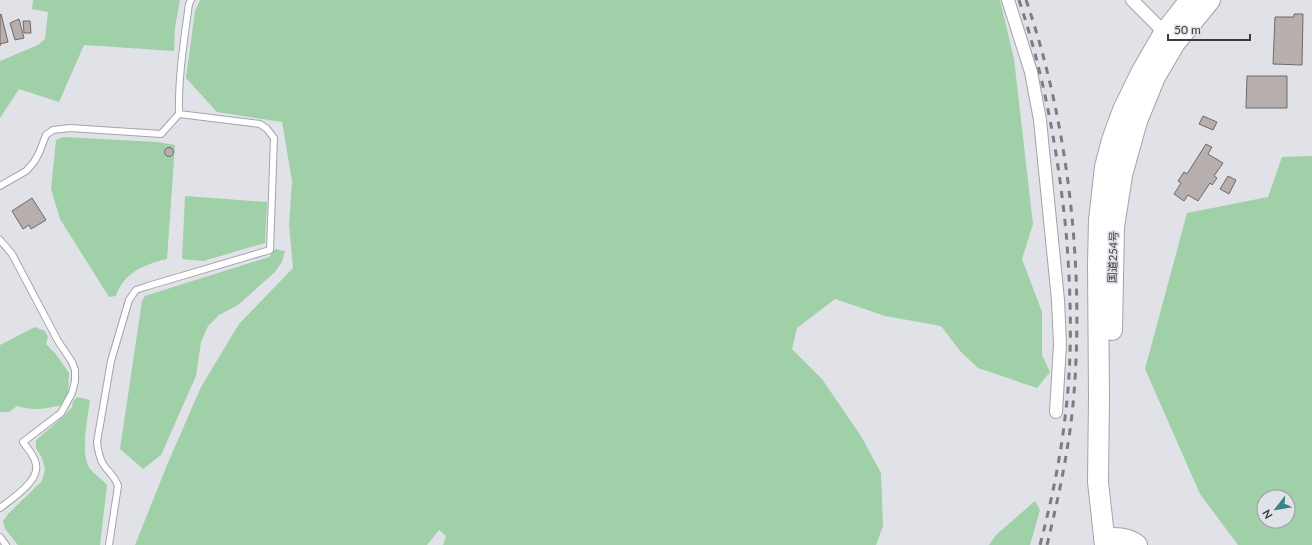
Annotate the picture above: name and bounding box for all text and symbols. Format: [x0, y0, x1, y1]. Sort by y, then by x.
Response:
scale bar [1168, 16, 1250, 42]
text: 50 m [1174, 22, 1201, 37]
street label: 国道254号 [1105, 231, 1120, 283]
north arrow [1256, 489, 1296, 529]
text: N [1259, 507, 1275, 521]

